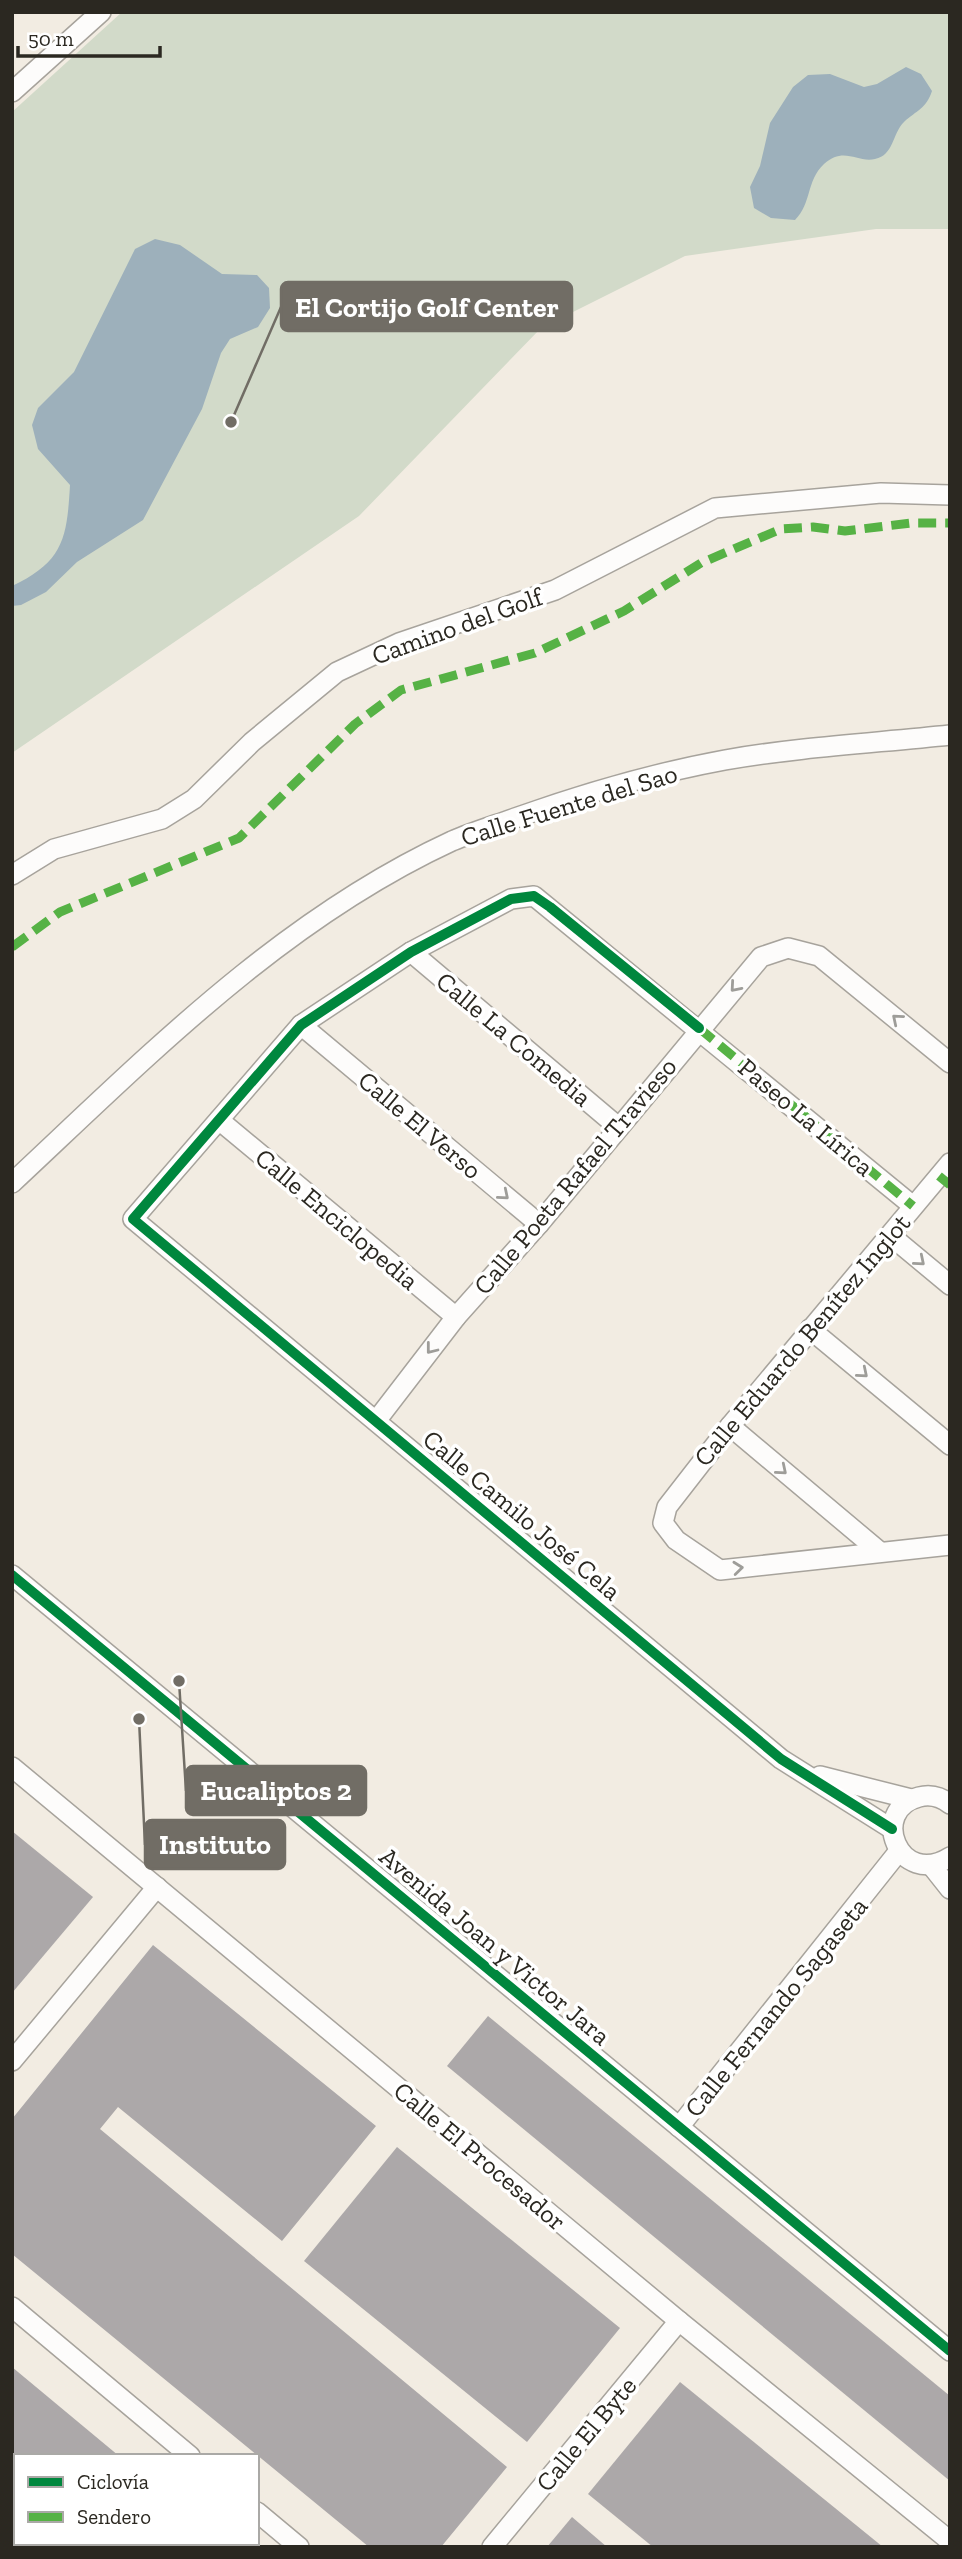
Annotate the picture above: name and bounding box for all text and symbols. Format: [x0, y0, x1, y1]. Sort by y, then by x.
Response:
scale bar [18, 14, 159, 58]
text: 50 m [28, 26, 74, 51]
callout: El Cortijo Golf Center [281, 282, 572, 331]
text: El Cortijo Golf Center [295, 291, 559, 324]
street label: Camino del Golf [367, 580, 548, 672]
street label: Calle Fuente del Sao [457, 757, 681, 853]
street label: Calle La Comedia [430, 965, 598, 1114]
one-way arrow [731, 978, 743, 991]
one-way arrow [893, 1015, 906, 1027]
street label: Calle Poeta Rafael Travieso [466, 1051, 684, 1301]
street label: Paseo La Lírica [732, 1051, 881, 1183]
street label: Calle El Verso [352, 1064, 488, 1186]
street label: Calle Enciclopedia [249, 1141, 426, 1297]
one-way arrow [496, 1187, 509, 1199]
street label: Calle Eduardo Benítez Inglot [687, 1207, 917, 1473]
one-way arrow [913, 1252, 925, 1265]
one-way arrow [427, 1341, 440, 1353]
one-way arrow [854, 1365, 867, 1377]
street label: Calle Camilo José Cela [416, 1423, 628, 1607]
one-way arrow [774, 1462, 787, 1474]
one-way arrow [732, 1561, 744, 1576]
callout: Eucaliptos 2 [186, 1766, 366, 1815]
text: Eucaliptos 2 [200, 1774, 352, 1807]
callout: Instituto [145, 1820, 285, 1869]
text: Instituto [159, 1828, 271, 1861]
street label: Avenida Joan y Victor Jara [373, 1840, 617, 2052]
street label: Calle Fernando Sagaseta [678, 1890, 875, 2123]
street label: Calle El Procesador [387, 2075, 573, 2237]
street label: Calle El Byte [529, 2370, 643, 2498]
legend [14, 2454, 259, 2545]
text: Ciclovía [77, 2469, 149, 2494]
text: Sendero [77, 2504, 151, 2529]

